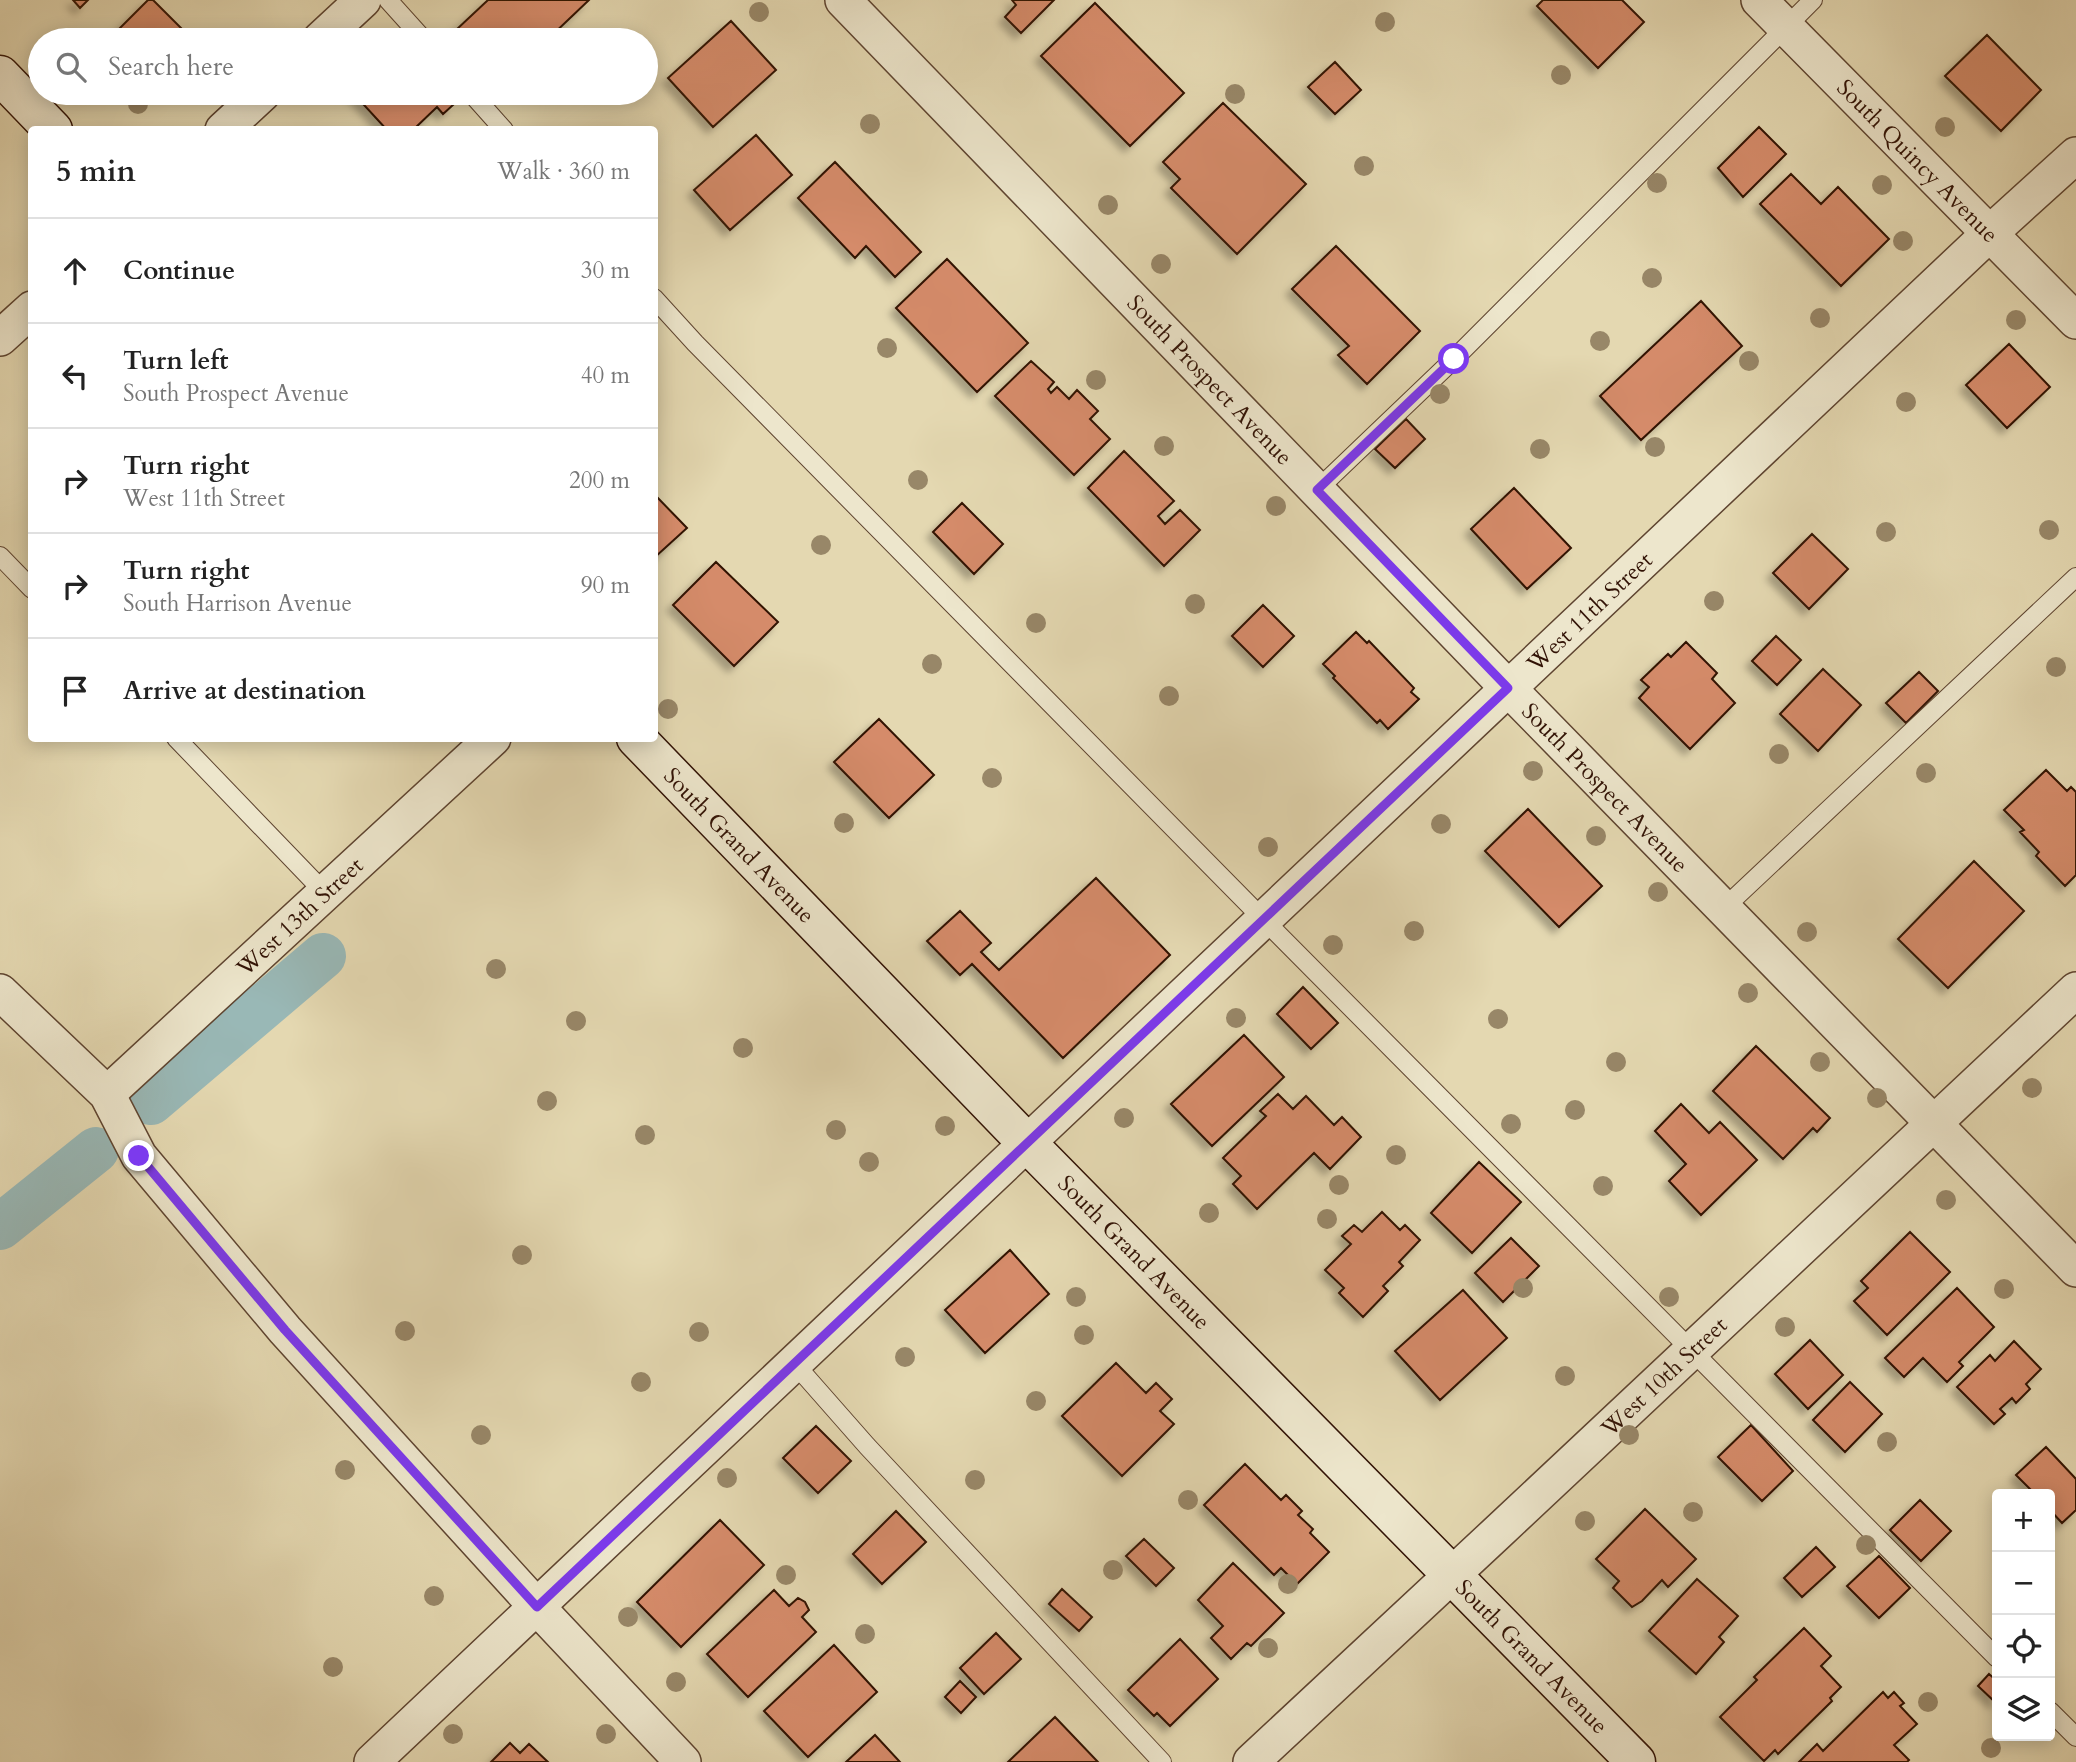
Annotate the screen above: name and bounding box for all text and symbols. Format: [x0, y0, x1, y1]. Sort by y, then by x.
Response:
search box [28, 28, 658, 105]
icon: search [52, 48, 90, 86]
text: Search here [108, 49, 234, 84]
street label: South Quincy Avenue [1830, 72, 2005, 249]
text: 5 min [56, 151, 136, 192]
text: Walk · 360 m [497, 156, 630, 187]
icon: ahead [56, 252, 94, 290]
text: Continue [123, 253, 235, 288]
text: 30 m [581, 255, 630, 286]
street label: South Prospect Avenue [1120, 288, 1300, 472]
text: Turn left [123, 343, 228, 378]
route start [1438, 343, 1469, 374]
icon: left [56, 357, 94, 395]
text: 40 m [581, 360, 630, 391]
text: South Prospect Avenue [123, 378, 349, 409]
text: Turn right [123, 448, 250, 483]
icon: right [56, 462, 94, 500]
text: 200 m [569, 465, 630, 496]
text: West 11th Street [123, 483, 285, 514]
street label: West 11th Street [1519, 545, 1659, 679]
text: Turn right [123, 553, 250, 588]
icon: right [56, 567, 94, 605]
text: 90 m [581, 570, 630, 601]
text: South Harrison Avenue [123, 588, 352, 619]
icon: arrive [56, 672, 94, 710]
text: Arrive at destination [123, 673, 366, 708]
street label: South Prospect Avenue [1515, 696, 1695, 879]
street label: South Grand Avenue [657, 761, 822, 930]
street label: West 13th Street [229, 850, 370, 983]
route end [123, 1140, 154, 1171]
street label: South Grand Avenue [1051, 1168, 1217, 1336]
street label: West 10th Street [1594, 1310, 1734, 1444]
map controls [1992, 1489, 2055, 1741]
button: + [1992, 1489, 2055, 1552]
button: − [1992, 1552, 2055, 1615]
street label: South Grand Avenue [1449, 1572, 1615, 1740]
button: locate [1992, 1615, 2055, 1678]
button: layers [1992, 1678, 2055, 1741]

